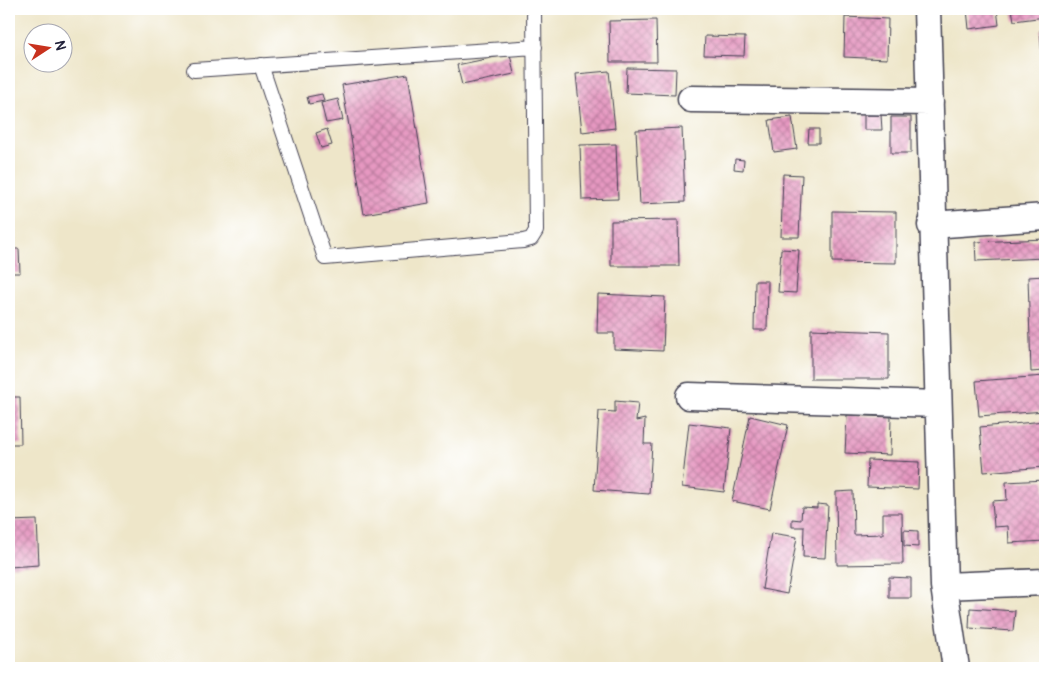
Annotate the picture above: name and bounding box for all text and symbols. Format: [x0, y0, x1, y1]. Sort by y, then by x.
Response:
north arrow [22, 22, 72, 72]
text: N [51, 39, 70, 52]

